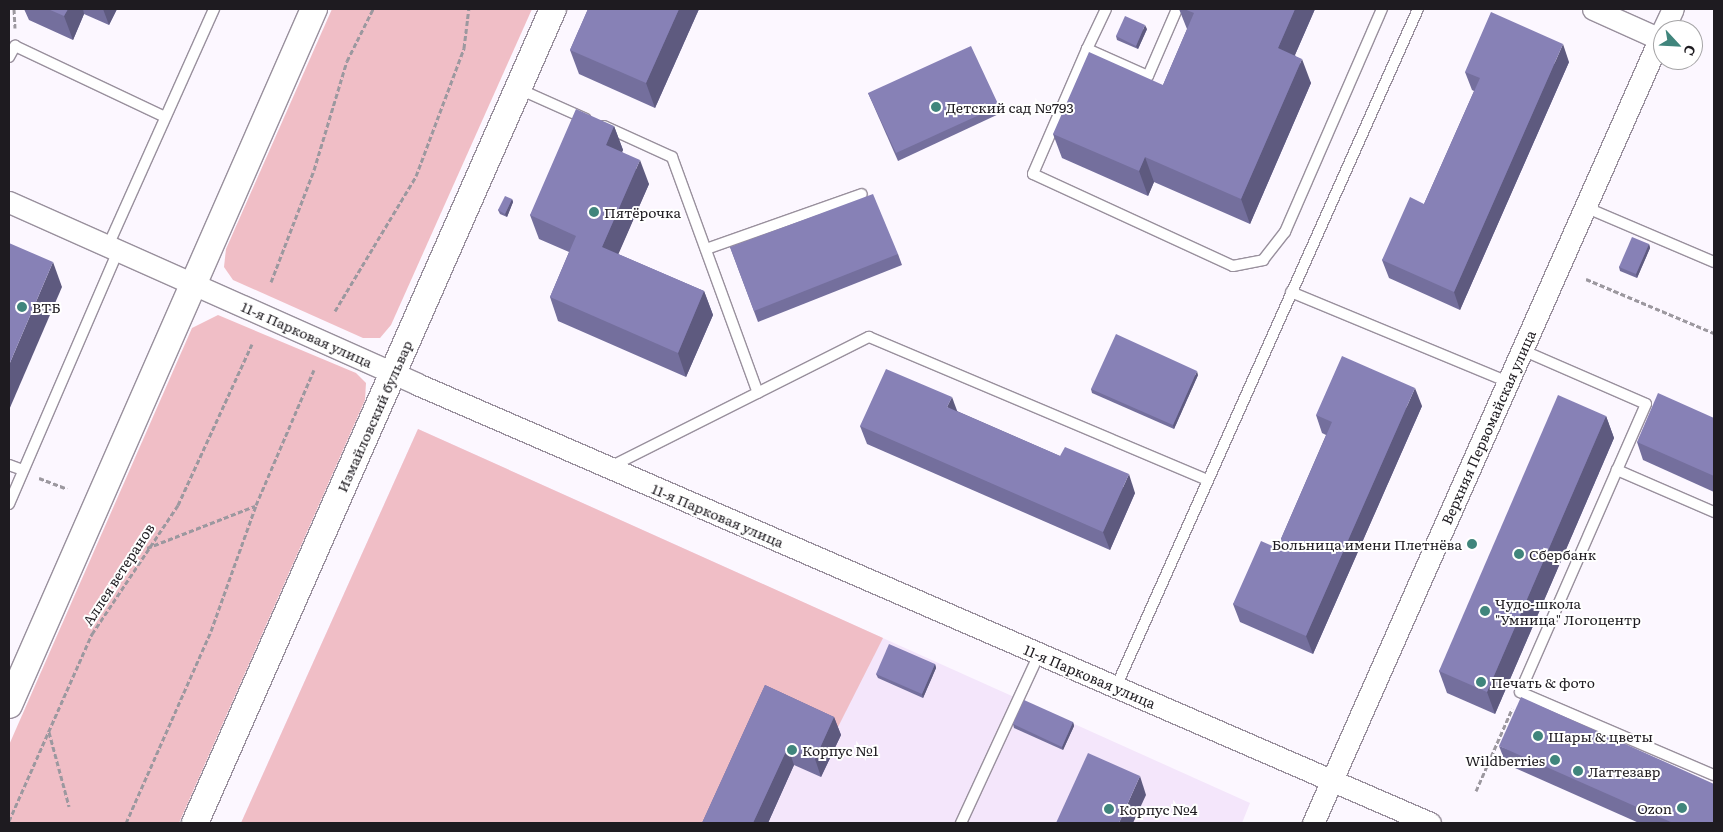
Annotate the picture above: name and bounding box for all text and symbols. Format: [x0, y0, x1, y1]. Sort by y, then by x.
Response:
north arrow [1653, 20, 1703, 70]
text: С [1680, 42, 1702, 60]
place label: Детский сад №793 [946, 99, 1074, 115]
marker: Детский сад №793 [930, 101, 942, 113]
place label: Пятёрочка [604, 204, 681, 220]
marker: Пятёрочка [588, 206, 600, 218]
street label: 11-я Парковая улица [239, 298, 375, 370]
place label: ВТБ [32, 299, 61, 315]
marker: ВТБ [16, 301, 28, 313]
street label: Верхняя Первомайская улица [1437, 327, 1539, 527]
street label: Измайловский бульвар [333, 337, 415, 495]
street label: 11-я Парковая улица [650, 480, 786, 550]
street label: Аллея ветеранов [79, 520, 157, 628]
place label: Больница имени Плетнёва [1272, 536, 1462, 552]
marker: Больница имени Плетнёва [1466, 538, 1478, 550]
place label: Сбербанк [1529, 546, 1596, 562]
marker: Сбербанк [1513, 548, 1525, 560]
place label: Чудо-школа "Умница" Логоцентр [1495, 595, 1641, 628]
marker: Чудо-школа "Умница" Логоцентр [1479, 605, 1491, 617]
street label: 11-я Парковая улица [1022, 641, 1158, 711]
place label: Печать & фото [1491, 674, 1595, 690]
marker: Печать & фото [1475, 676, 1487, 688]
place label: Шары & цветы [1548, 728, 1653, 744]
marker: Шары & цветы [1532, 730, 1544, 742]
place label: Корпус №1 [802, 742, 879, 758]
marker: Корпус №1 [786, 744, 798, 756]
place label: Wildberries [1465, 752, 1545, 768]
marker: Wildberries [1549, 754, 1561, 766]
place label: Латтезавр [1588, 763, 1660, 779]
marker: Латтезавр [1572, 765, 1584, 777]
place label: Ozon [1637, 800, 1672, 816]
place label: Корпус №4 [1119, 801, 1198, 817]
marker: Ozon [1676, 802, 1688, 814]
marker: Корпус №4 [1103, 803, 1115, 815]

